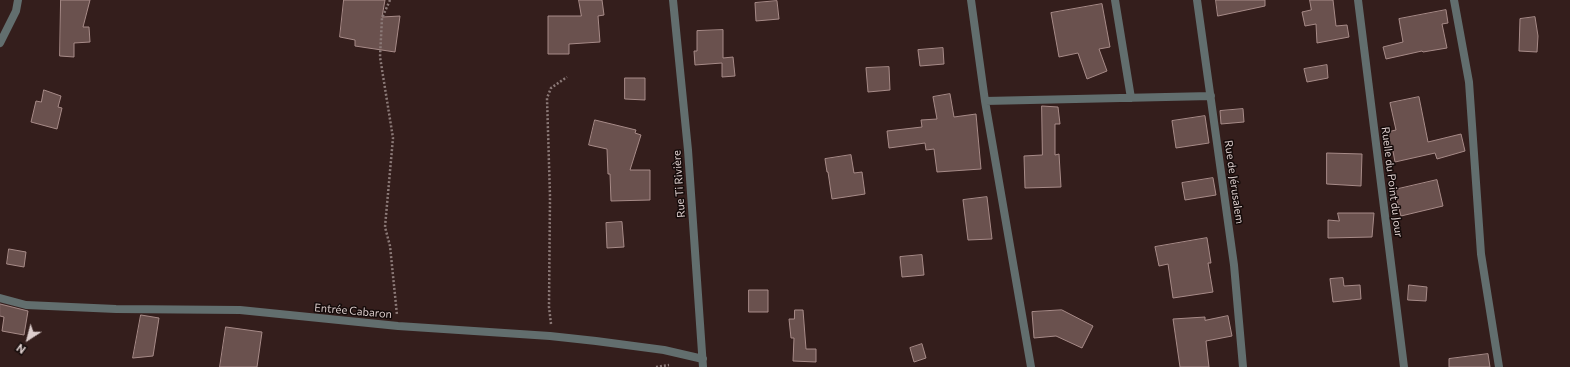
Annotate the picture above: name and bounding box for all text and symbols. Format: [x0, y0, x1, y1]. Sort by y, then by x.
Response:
street label: Ruelle du Point du Jour [1379, 126, 1405, 238]
street label: Rue de Jérusalem [1222, 139, 1246, 225]
street label: Rue Ti Rivière [670, 150, 688, 218]
street label: Entrée Cabaron [314, 301, 392, 321]
north arrow [8, 319, 48, 359]
text: N [13, 341, 28, 357]

